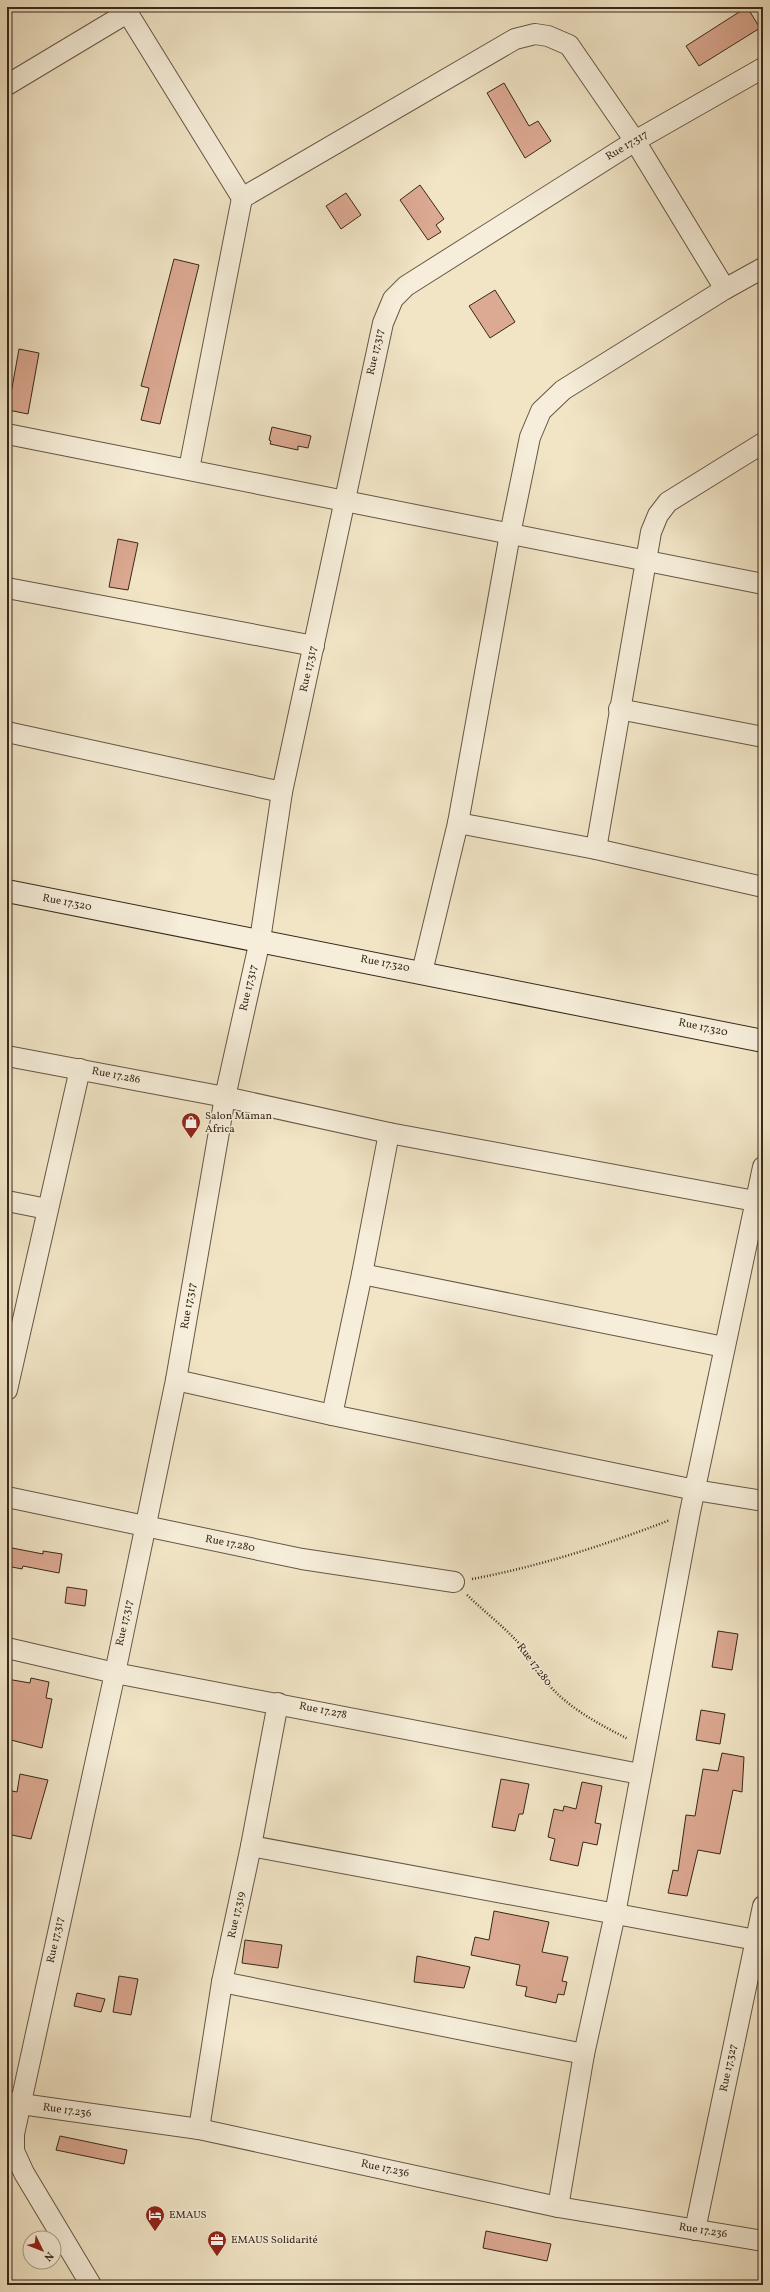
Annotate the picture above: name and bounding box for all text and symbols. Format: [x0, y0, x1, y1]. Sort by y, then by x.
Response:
street label: Rue 17.317 [603, 127, 651, 165]
street label: Rue 17.317 [364, 327, 388, 377]
street label: Rue 17.317 [297, 644, 321, 694]
street label: Rue 17.320 [41, 891, 93, 915]
street label: Rue 17.320 [359, 952, 411, 976]
street label: Rue 17.317 [236, 963, 262, 1013]
street label: Rue 17.320 [677, 1015, 729, 1041]
street label: Rue 17.286 [90, 1064, 142, 1088]
place label: Salon Maman Africa [205, 1109, 272, 1137]
shop icon: Salon Maman Africa [180, 1111, 202, 1139]
street label: Rue 17.317 [178, 1282, 200, 1330]
street label: Rue 17.280 [204, 1532, 257, 1556]
street label: Rue 17.317 [113, 1598, 137, 1648]
street label: Rue 17.280 [513, 1640, 555, 1690]
street label: Rue 17.278 [298, 1699, 349, 1723]
street label: Rue 17.319 [225, 1890, 249, 1940]
street label: Rue 17.317 [44, 1915, 68, 1965]
street label: Rue 17.327 [717, 2043, 741, 2093]
street label: Rue 17.236 [42, 2100, 93, 2122]
street label: Rue 17.236 [359, 2157, 411, 2182]
hotel icon: EMAUS [144, 2204, 166, 2232]
place label: EMAUS [169, 2208, 207, 2223]
street label: Rue 17.236 [678, 2220, 729, 2242]
office icon: EMAUS Solidarité [206, 2229, 228, 2257]
north arrow [22, 2230, 62, 2270]
place label: EMAUS Solidarité [231, 2233, 318, 2248]
text: N [40, 2248, 56, 2264]

